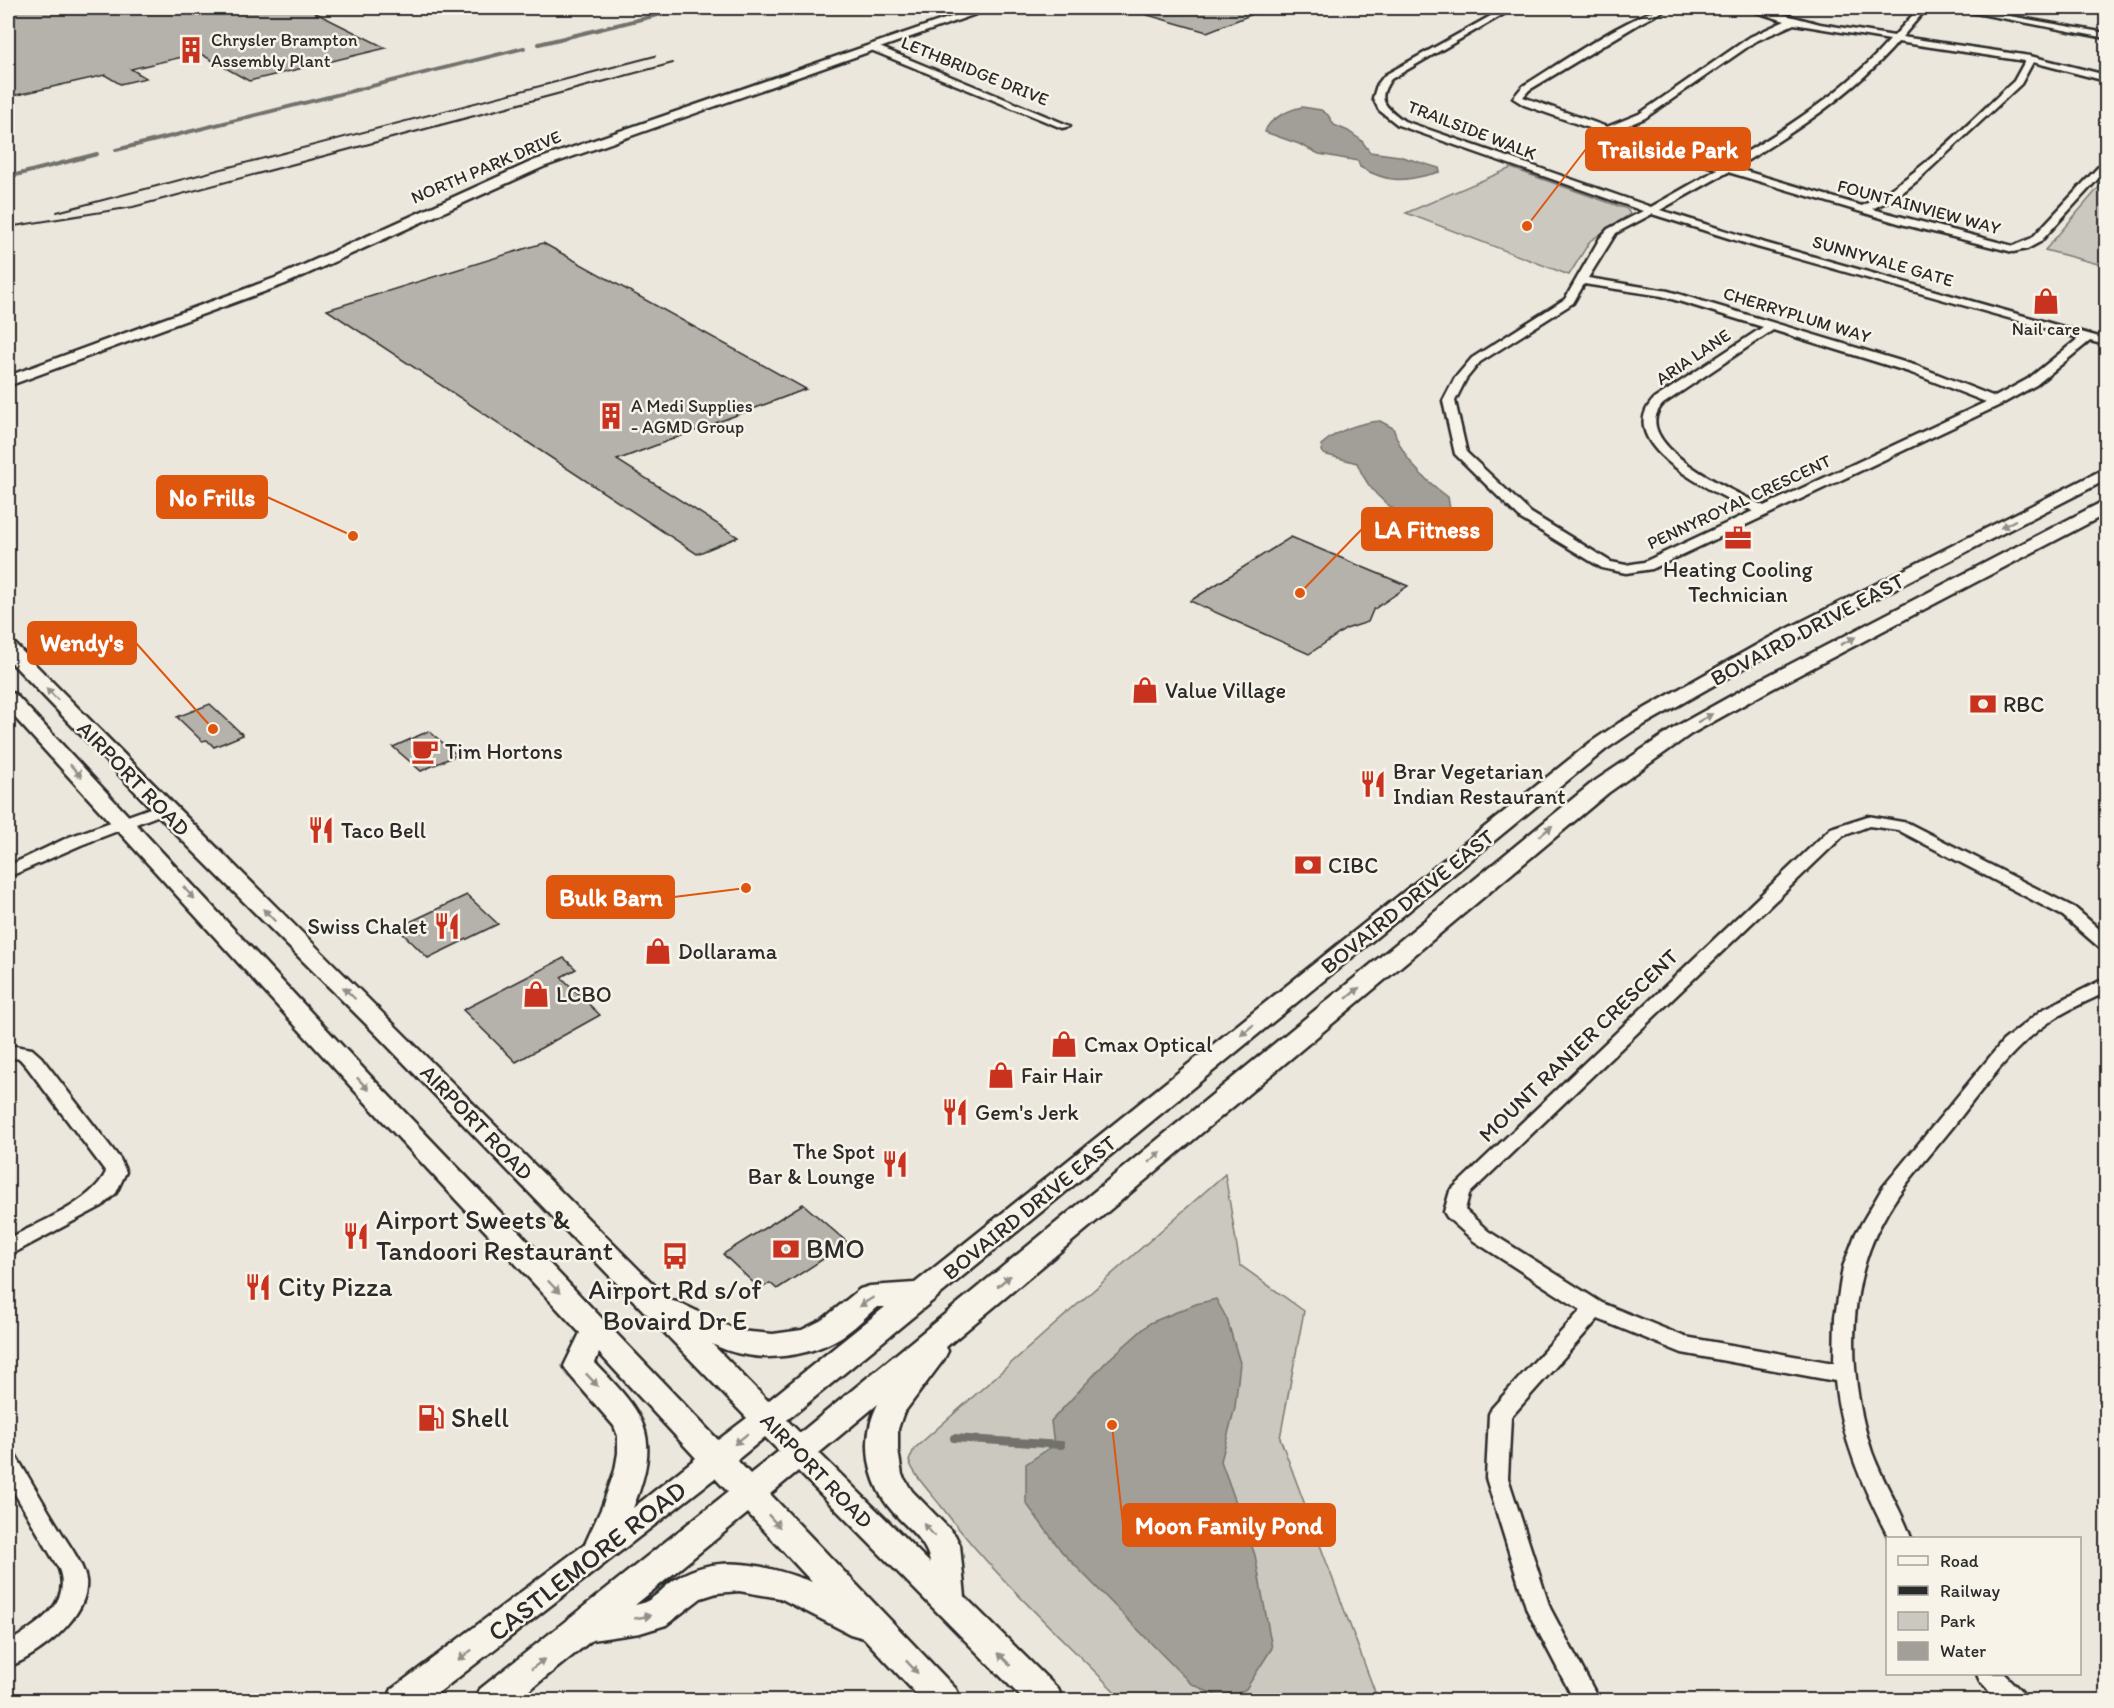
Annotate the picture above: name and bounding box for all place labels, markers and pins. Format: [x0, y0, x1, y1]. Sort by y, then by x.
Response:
place label: Chrysler Brampton Assembly Plant [211, 29, 358, 72]
building icon: Chrysler Brampton Assembly Plant [176, 35, 206, 65]
callout: Trailside Park [1586, 128, 1750, 170]
shop icon: Nail care [2031, 286, 2061, 316]
place label: Nail care [2012, 318, 2080, 340]
place label: A Medi Supplies - AGMD Group [631, 395, 753, 438]
building icon: A Medi Supplies - AGMD Group [596, 401, 626, 431]
callout: No Frills [157, 476, 267, 518]
callout: LA Fitness [1362, 508, 1492, 550]
office icon: Heating Cooling Technician [1723, 523, 1753, 553]
place label: Heating Cooling Technician [1663, 556, 1814, 608]
callout: Wendy's [28, 622, 136, 664]
shop icon: Value Village [1130, 675, 1160, 705]
place label: Value Village [1165, 677, 1286, 704]
bank icon: RBC [1968, 689, 1998, 719]
place label: RBC [2003, 691, 2044, 718]
cafe icon: Tim Hortons [410, 736, 440, 766]
place label: Tim Hortons [445, 738, 563, 765]
place label: Brar Vegetarian Indian Restaurant [1393, 758, 1565, 810]
restaurant icon: Brar Vegetarian Indian Restaurant [1358, 769, 1388, 799]
restaurant icon: Taco Bell [306, 815, 336, 845]
place label: Taco Bell [341, 817, 426, 844]
bank icon: CIBC [1293, 850, 1323, 880]
place label: CIBC [1328, 852, 1378, 879]
callout: Bulk Barn [547, 876, 674, 918]
restaurant icon: Swiss Chalet [432, 911, 462, 941]
place label: Swiss Chalet [307, 913, 427, 940]
shop icon: Dollarama [643, 936, 673, 966]
place label: Dollarama [678, 938, 778, 965]
shop icon: LCBO [521, 979, 551, 1009]
place label: LCBO [556, 981, 612, 1008]
shop icon: Cmax Optical [1049, 1029, 1079, 1059]
place label: Cmax Optical [1084, 1031, 1212, 1058]
shop icon: Fair Hair [986, 1060, 1016, 1090]
place label: Fair Hair [1021, 1062, 1104, 1089]
restaurant icon: Gem's Jerk [940, 1097, 970, 1127]
place label: Gem's Jerk [975, 1099, 1079, 1126]
place label: The Spot Bar & Lounge [748, 1138, 875, 1190]
restaurant icon: The Spot Bar & Lounge [880, 1149, 910, 1179]
place label: Airport Sweets & Tandoori Restaurant [376, 1203, 613, 1267]
restaurant icon: Airport Sweets & Tandoori Restaurant [341, 1221, 371, 1251]
place label: BMO [806, 1232, 865, 1265]
bank icon: BMO [771, 1234, 801, 1264]
bus stop icon: Airport Rd s/of Bovaird Dr E [660, 1241, 690, 1271]
place label: City Pizza [278, 1270, 393, 1303]
restaurant icon: City Pizza [243, 1272, 273, 1302]
place label: Airport Rd s/of Bovaird Dr E [588, 1273, 762, 1337]
place label: Shell [451, 1401, 509, 1434]
fuel station icon: Shell [416, 1403, 446, 1433]
callout: Moon Family Pond [1123, 1504, 1335, 1546]

